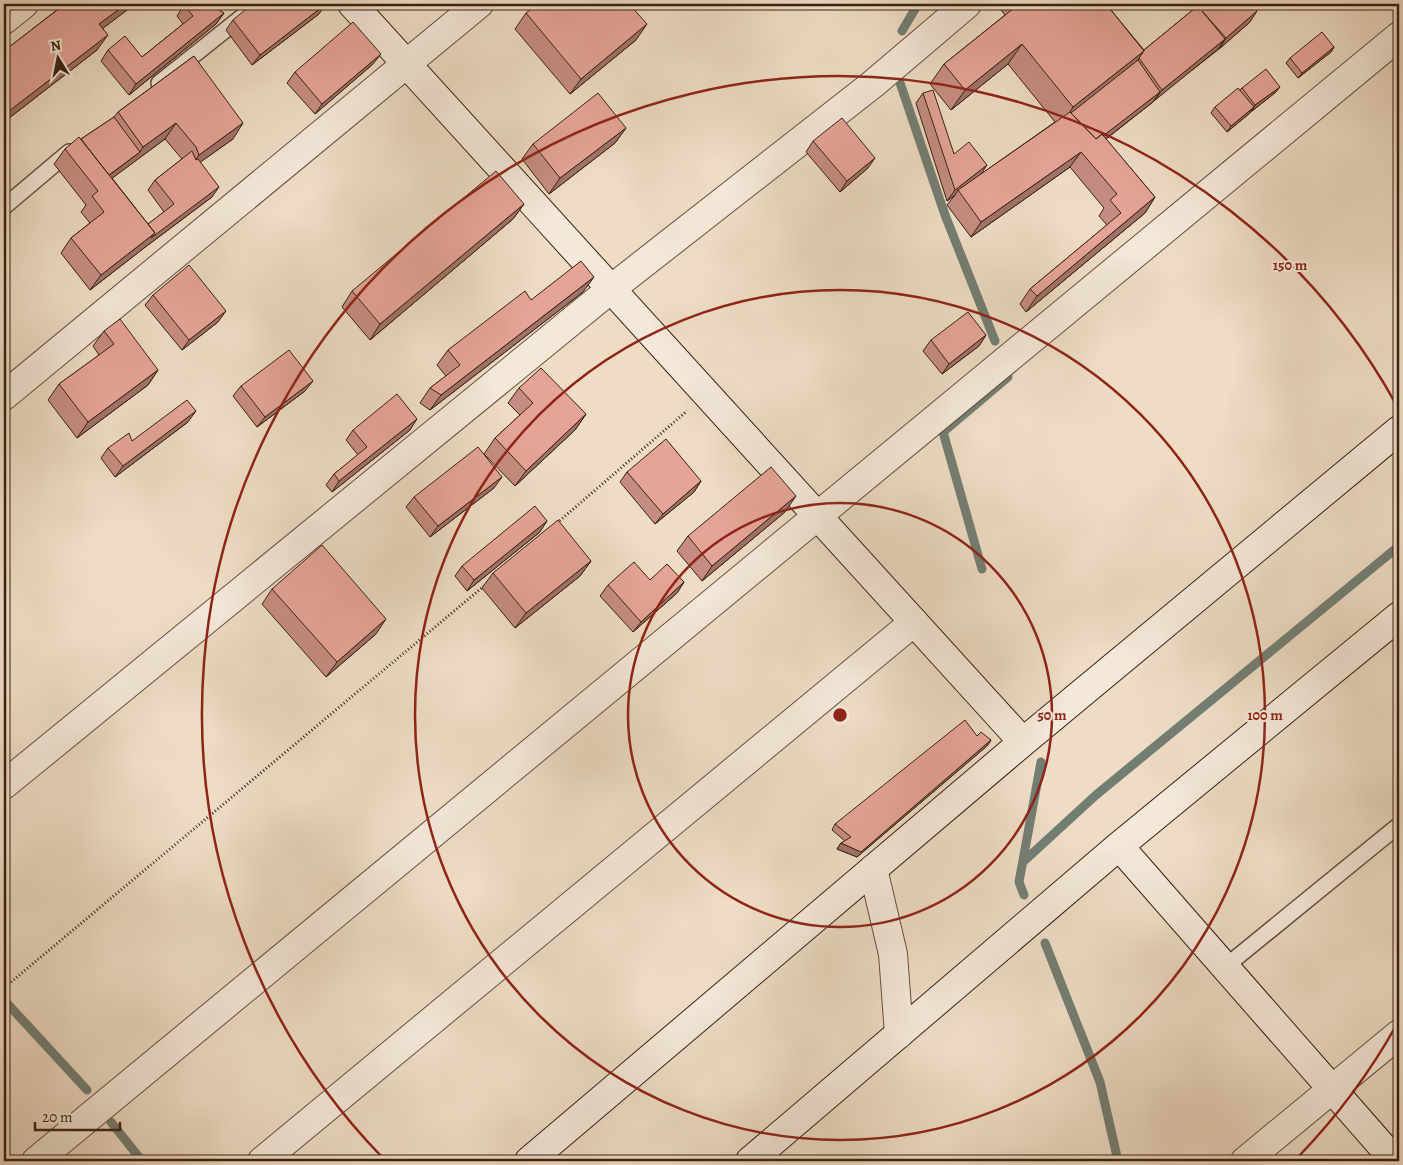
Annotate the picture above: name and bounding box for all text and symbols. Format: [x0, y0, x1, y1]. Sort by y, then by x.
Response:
north arrow [32, 32, 82, 82]
text: N [49, 35, 63, 56]
text: 150 m [1273, 255, 1308, 275]
text: 50 m [1037, 705, 1067, 725]
text: 100 m [1247, 705, 1283, 725]
centre of rings [831, 706, 849, 724]
scale bar [35, 1100, 120, 1132]
text: 20 m [42, 1107, 73, 1127]

